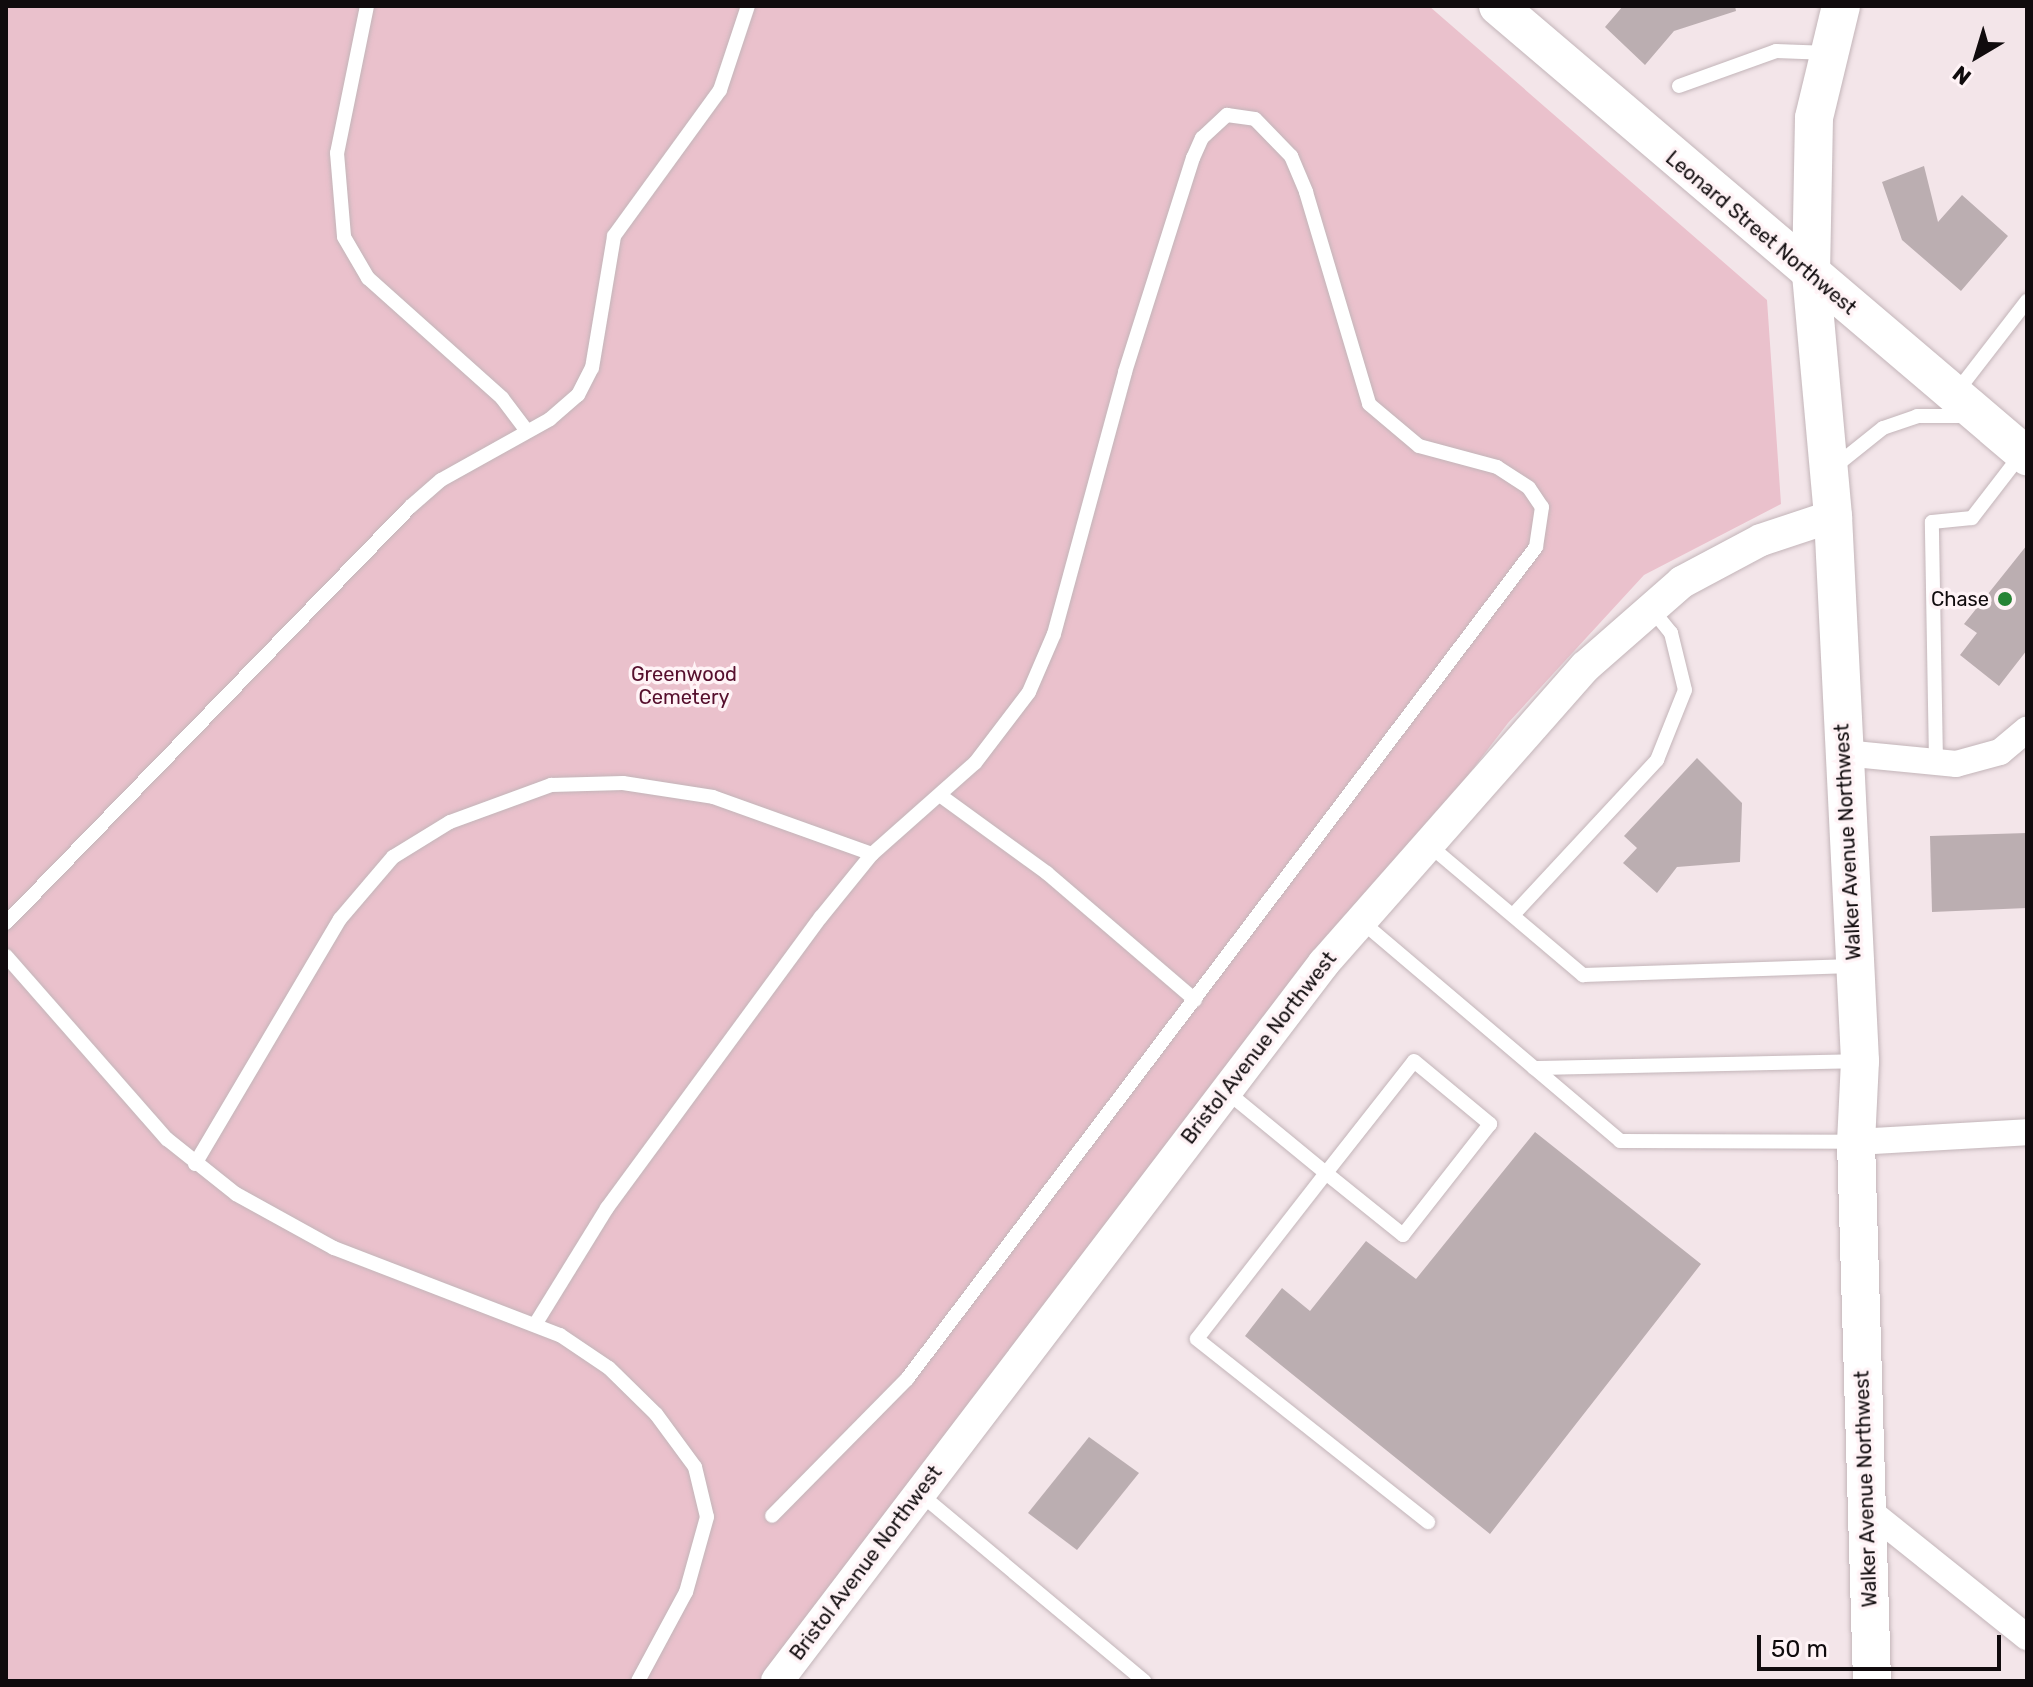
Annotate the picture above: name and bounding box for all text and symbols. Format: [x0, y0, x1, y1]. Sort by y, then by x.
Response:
north arrow [1937, 16, 2017, 96]
text: N [1947, 60, 1976, 91]
street label: Leonard Street Northwest [1661, 146, 1861, 320]
place label: Chase [1931, 587, 1989, 611]
marker: Chase [1996, 590, 2014, 608]
park label: Greenwood Cemetery [631, 662, 737, 709]
street label: Walker Avenue Northwest [1830, 723, 1866, 961]
street label: Bristol Avenue Northwest [1176, 947, 1342, 1149]
street label: Walker Avenue Northwest [1850, 1370, 1882, 1608]
street label: Bristol Avenue Northwest [785, 1461, 947, 1665]
scale bar [1761, 1619, 2005, 1669]
text: 50 m [1771, 1635, 1828, 1663]

